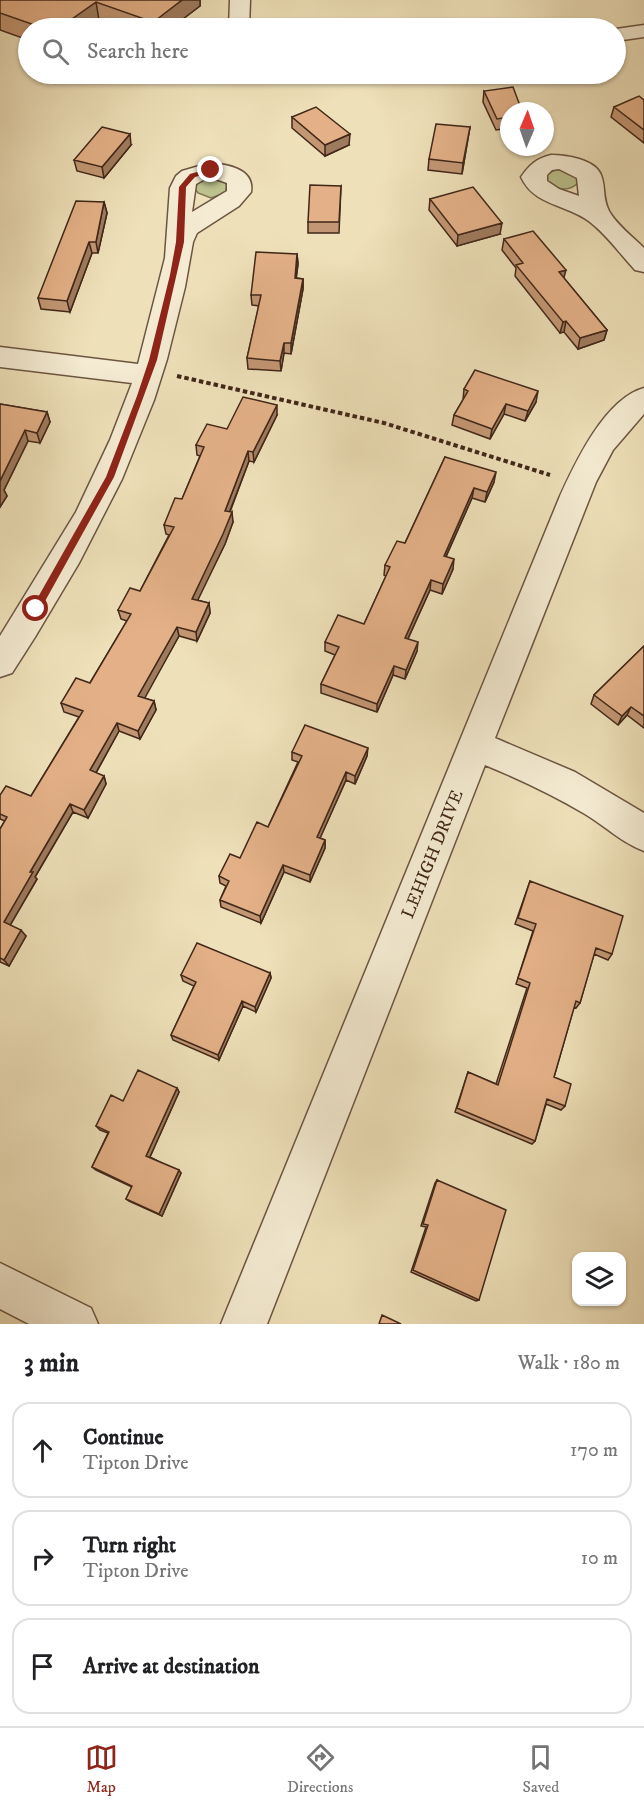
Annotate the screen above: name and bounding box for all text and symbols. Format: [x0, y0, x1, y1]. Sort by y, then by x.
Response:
search box [18, 18, 626, 84]
icon: search [39, 35, 72, 68]
text: Search here [87, 38, 189, 65]
north arrow [500, 102, 554, 156]
route end [197, 156, 223, 182]
route start [22, 595, 48, 621]
street label: LEHIGH DRIVE [397, 787, 469, 922]
map controls [572, 1252, 626, 1306]
button: layers [572, 1252, 626, 1306]
text: 3 min [24, 1347, 79, 1380]
text: Walk · 180 m [518, 1351, 620, 1376]
text: Continue [83, 1424, 164, 1451]
icon: ahead [26, 1434, 59, 1467]
text: 170 m [570, 1438, 618, 1463]
text: Tipton Drive [83, 1451, 189, 1476]
text: Turn right [83, 1532, 176, 1559]
icon: right [26, 1542, 59, 1575]
text: 10 m [581, 1546, 618, 1571]
text: Tipton Drive [83, 1559, 189, 1584]
icon: arrive [26, 1650, 59, 1683]
text: Arrive at destination [83, 1653, 260, 1680]
tab: Map [85, 1741, 118, 1797]
tab: Directions [287, 1741, 353, 1797]
tab: Saved [523, 1741, 559, 1797]

